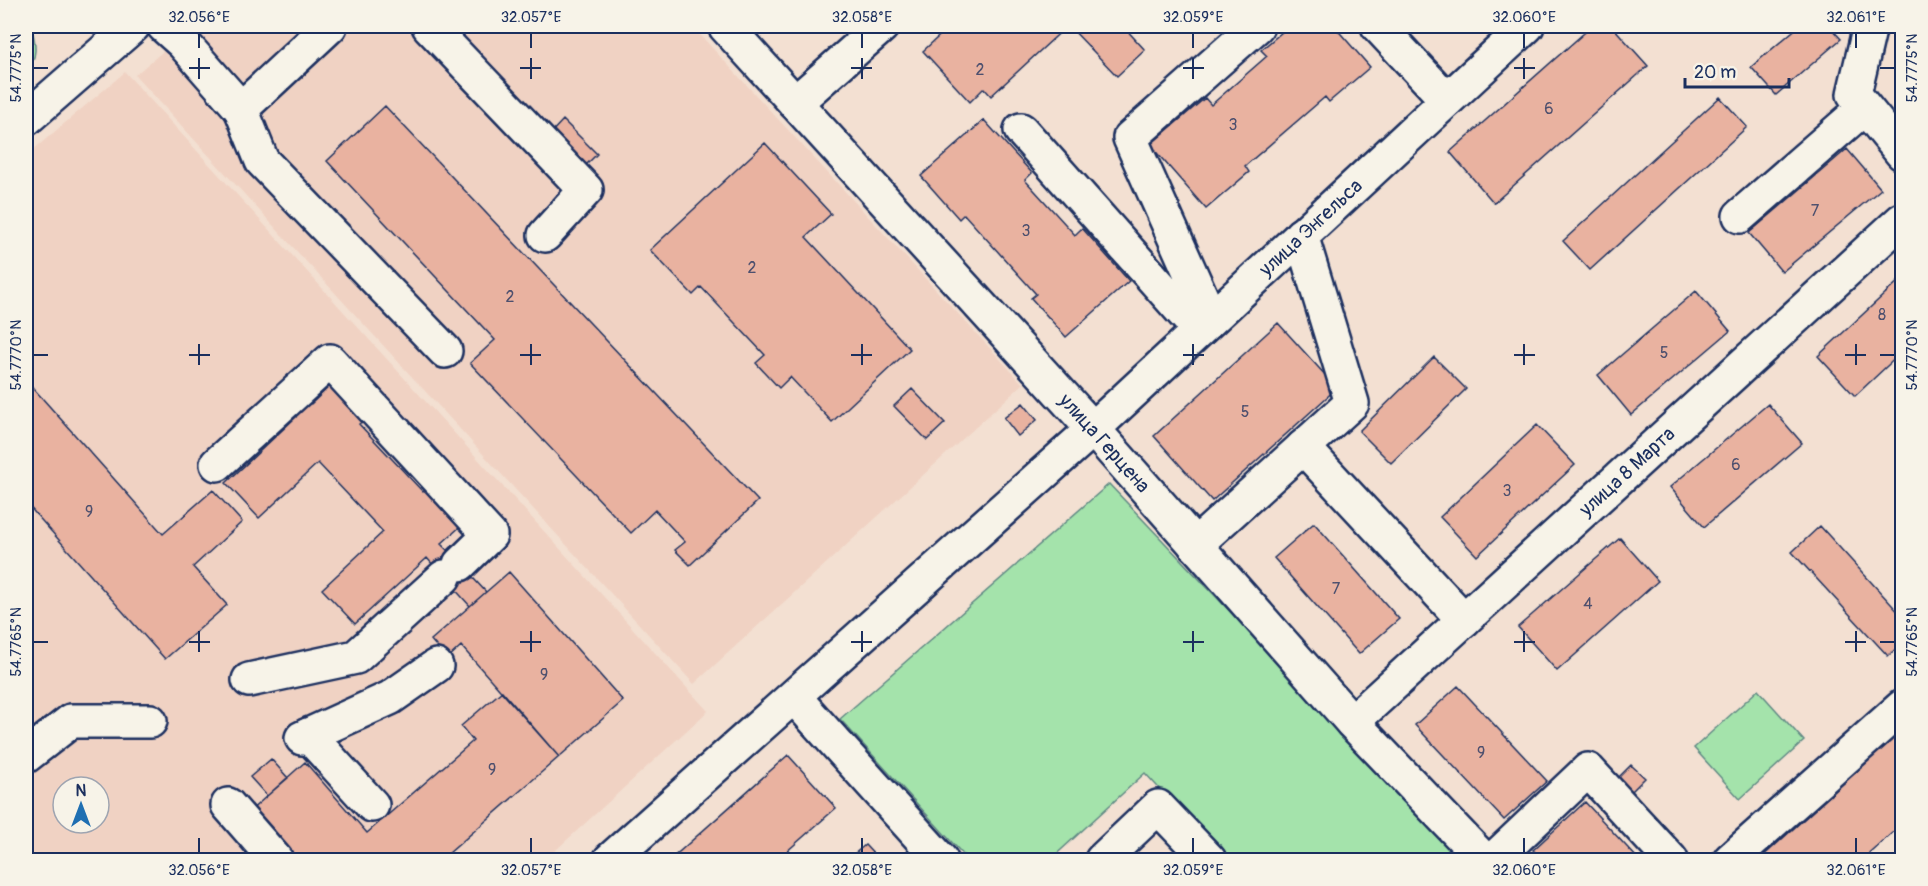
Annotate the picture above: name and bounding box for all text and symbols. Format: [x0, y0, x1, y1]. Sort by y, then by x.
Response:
text: 32.056°E [168, 8, 230, 27]
text: 32.057°E [501, 8, 562, 27]
text: 32.058°E [832, 8, 892, 27]
text: 32.059°E [1163, 8, 1223, 27]
text: 32.060°E [1492, 8, 1556, 27]
text: 32.061°E [1826, 8, 1886, 27]
text: 54.7775°N [7, 34, 26, 102]
text: 54.7775°N [1903, 34, 1922, 102]
scale bar [1685, 51, 1788, 89]
house number: 2 [976, 60, 985, 80]
text: 20 m [1694, 61, 1736, 84]
house number: 6 [1544, 99, 1554, 119]
house number: 3 [1229, 115, 1238, 135]
street label: улица Энгельса [1253, 173, 1367, 282]
house number: 7 [1811, 201, 1820, 221]
house number: 3 [1022, 221, 1031, 241]
house number: 2 [748, 258, 757, 278]
house number: 2 [506, 287, 515, 307]
house number: 8 [1878, 305, 1886, 325]
text: 54.7770°N [7, 320, 26, 390]
text: 54.7770°N [1903, 320, 1922, 390]
house number: 5 [1660, 343, 1668, 363]
street label: улица Герцена [1053, 387, 1156, 498]
house number: 5 [1241, 402, 1249, 422]
street label: улица 8 Марта [1573, 421, 1680, 522]
house number: 6 [1731, 455, 1741, 475]
house number: 3 [1503, 481, 1512, 501]
house number: 9 [85, 502, 93, 522]
house number: 7 [1332, 579, 1341, 599]
house number: 4 [1583, 594, 1593, 614]
text: 54.7765°N [7, 607, 26, 677]
text: 54.7765°N [1903, 607, 1922, 677]
house number: 9 [540, 665, 548, 685]
house number: 9 [1477, 743, 1485, 763]
house number: 9 [488, 760, 496, 780]
north arrow [51, 775, 111, 835]
text: N [76, 781, 87, 801]
text: 32.056°E [168, 861, 230, 880]
text: 32.057°E [501, 861, 562, 880]
text: 32.058°E [832, 861, 892, 880]
text: 32.059°E [1163, 861, 1223, 880]
text: 32.060°E [1492, 861, 1556, 880]
text: 32.061°E [1826, 861, 1886, 880]

